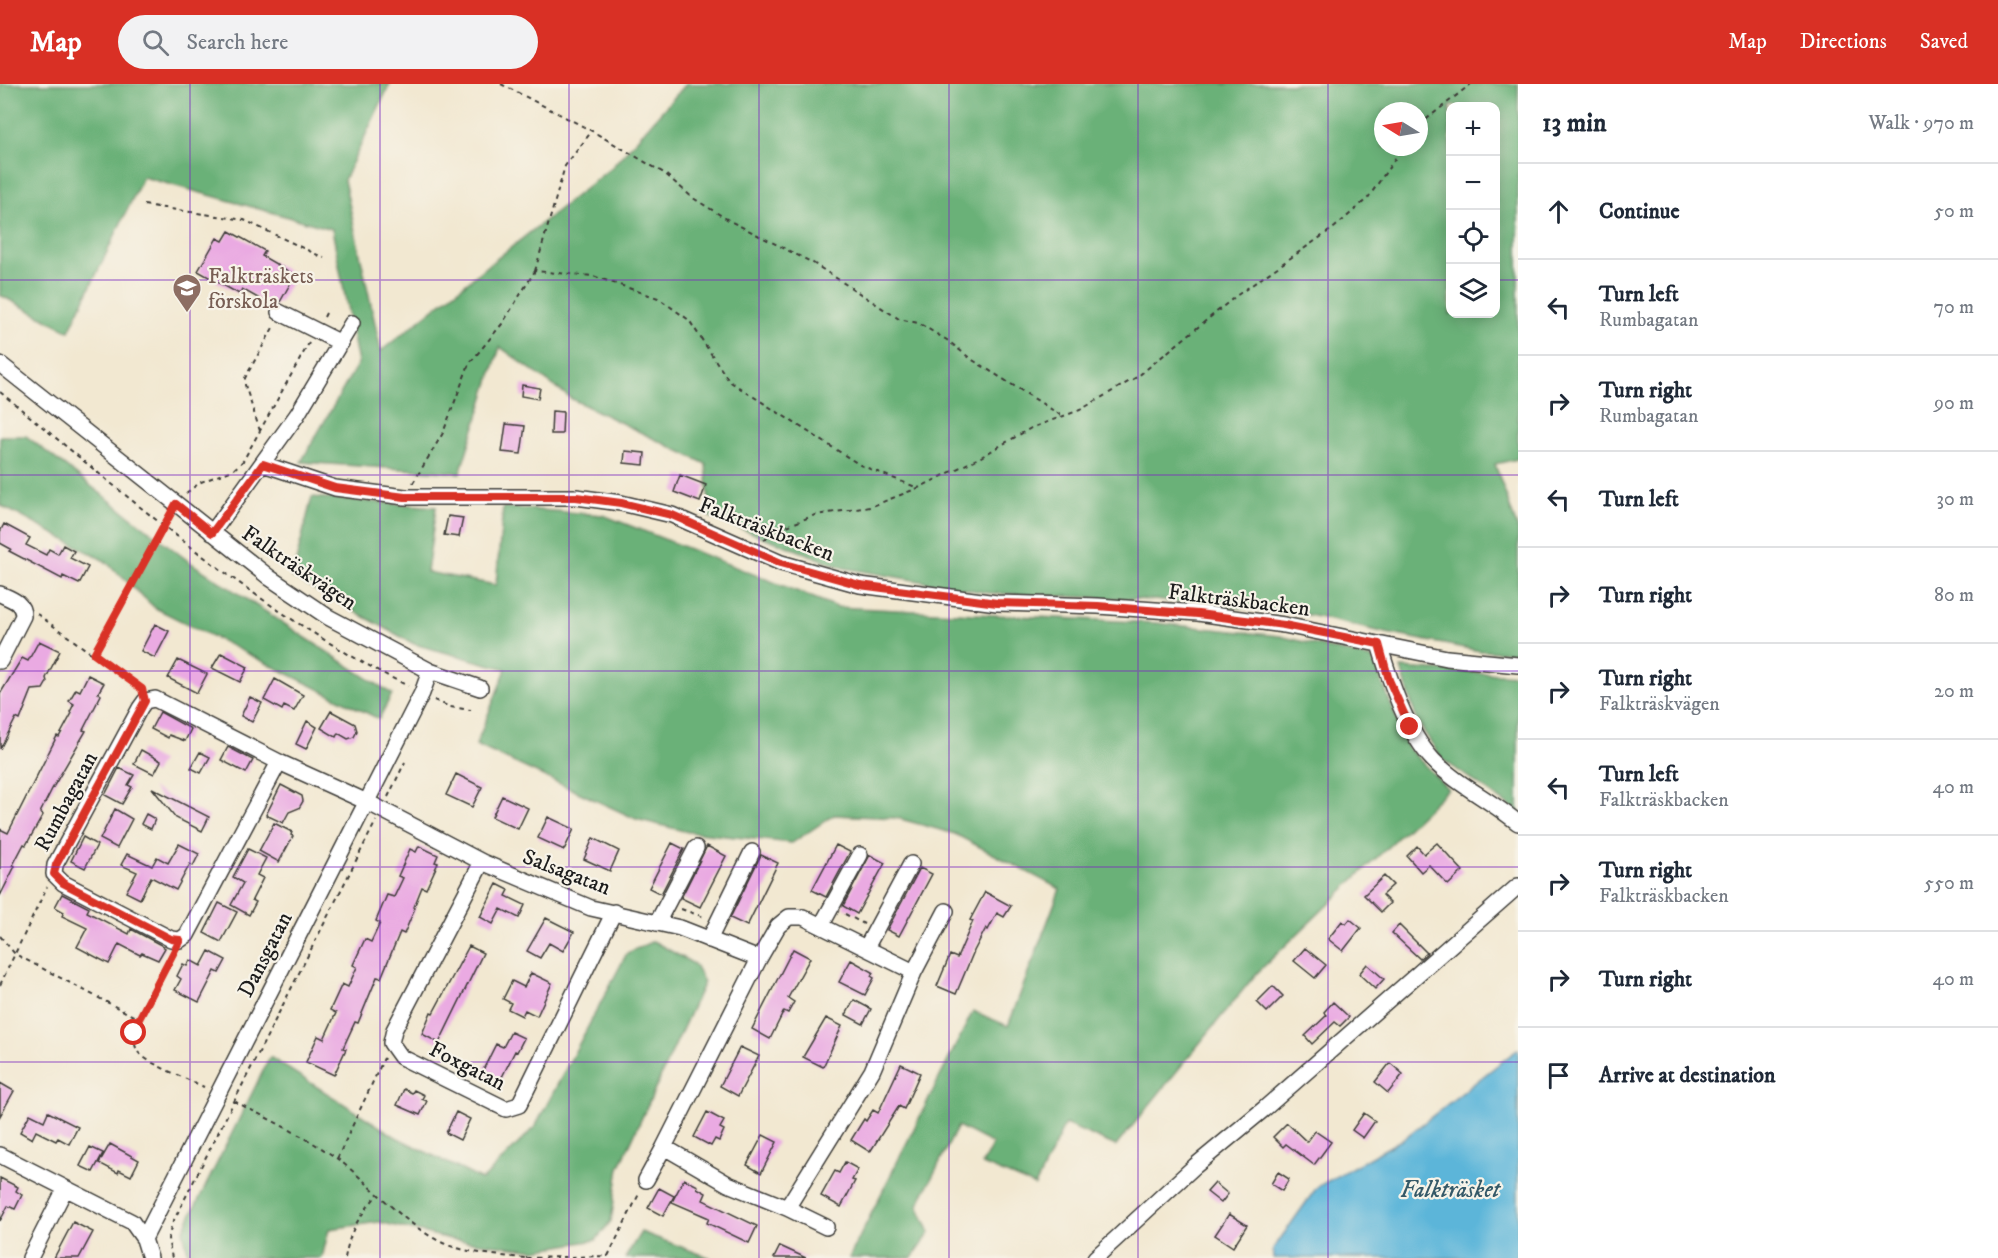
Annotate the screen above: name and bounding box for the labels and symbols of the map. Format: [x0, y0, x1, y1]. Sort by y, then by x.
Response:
north arrow [1374, 102, 1428, 156]
place label: Falkträskets förskola [208, 263, 314, 315]
school or university icon: Falkträskets förskola [171, 272, 203, 314]
street label: Falkträskbacken [695, 491, 838, 568]
street label: Falkträskvägen [237, 520, 362, 617]
street label: Falkträskbacken [1166, 578, 1312, 623]
route end [1396, 713, 1422, 739]
street label: Rumbagatan [29, 747, 104, 856]
street label: Salsagatan [519, 843, 615, 902]
street label: Dansgatan [232, 907, 299, 1002]
route start [120, 1019, 146, 1045]
street label: Foxgatan [425, 1036, 511, 1097]
water label: Falkträsket [1400, 1175, 1502, 1205]

